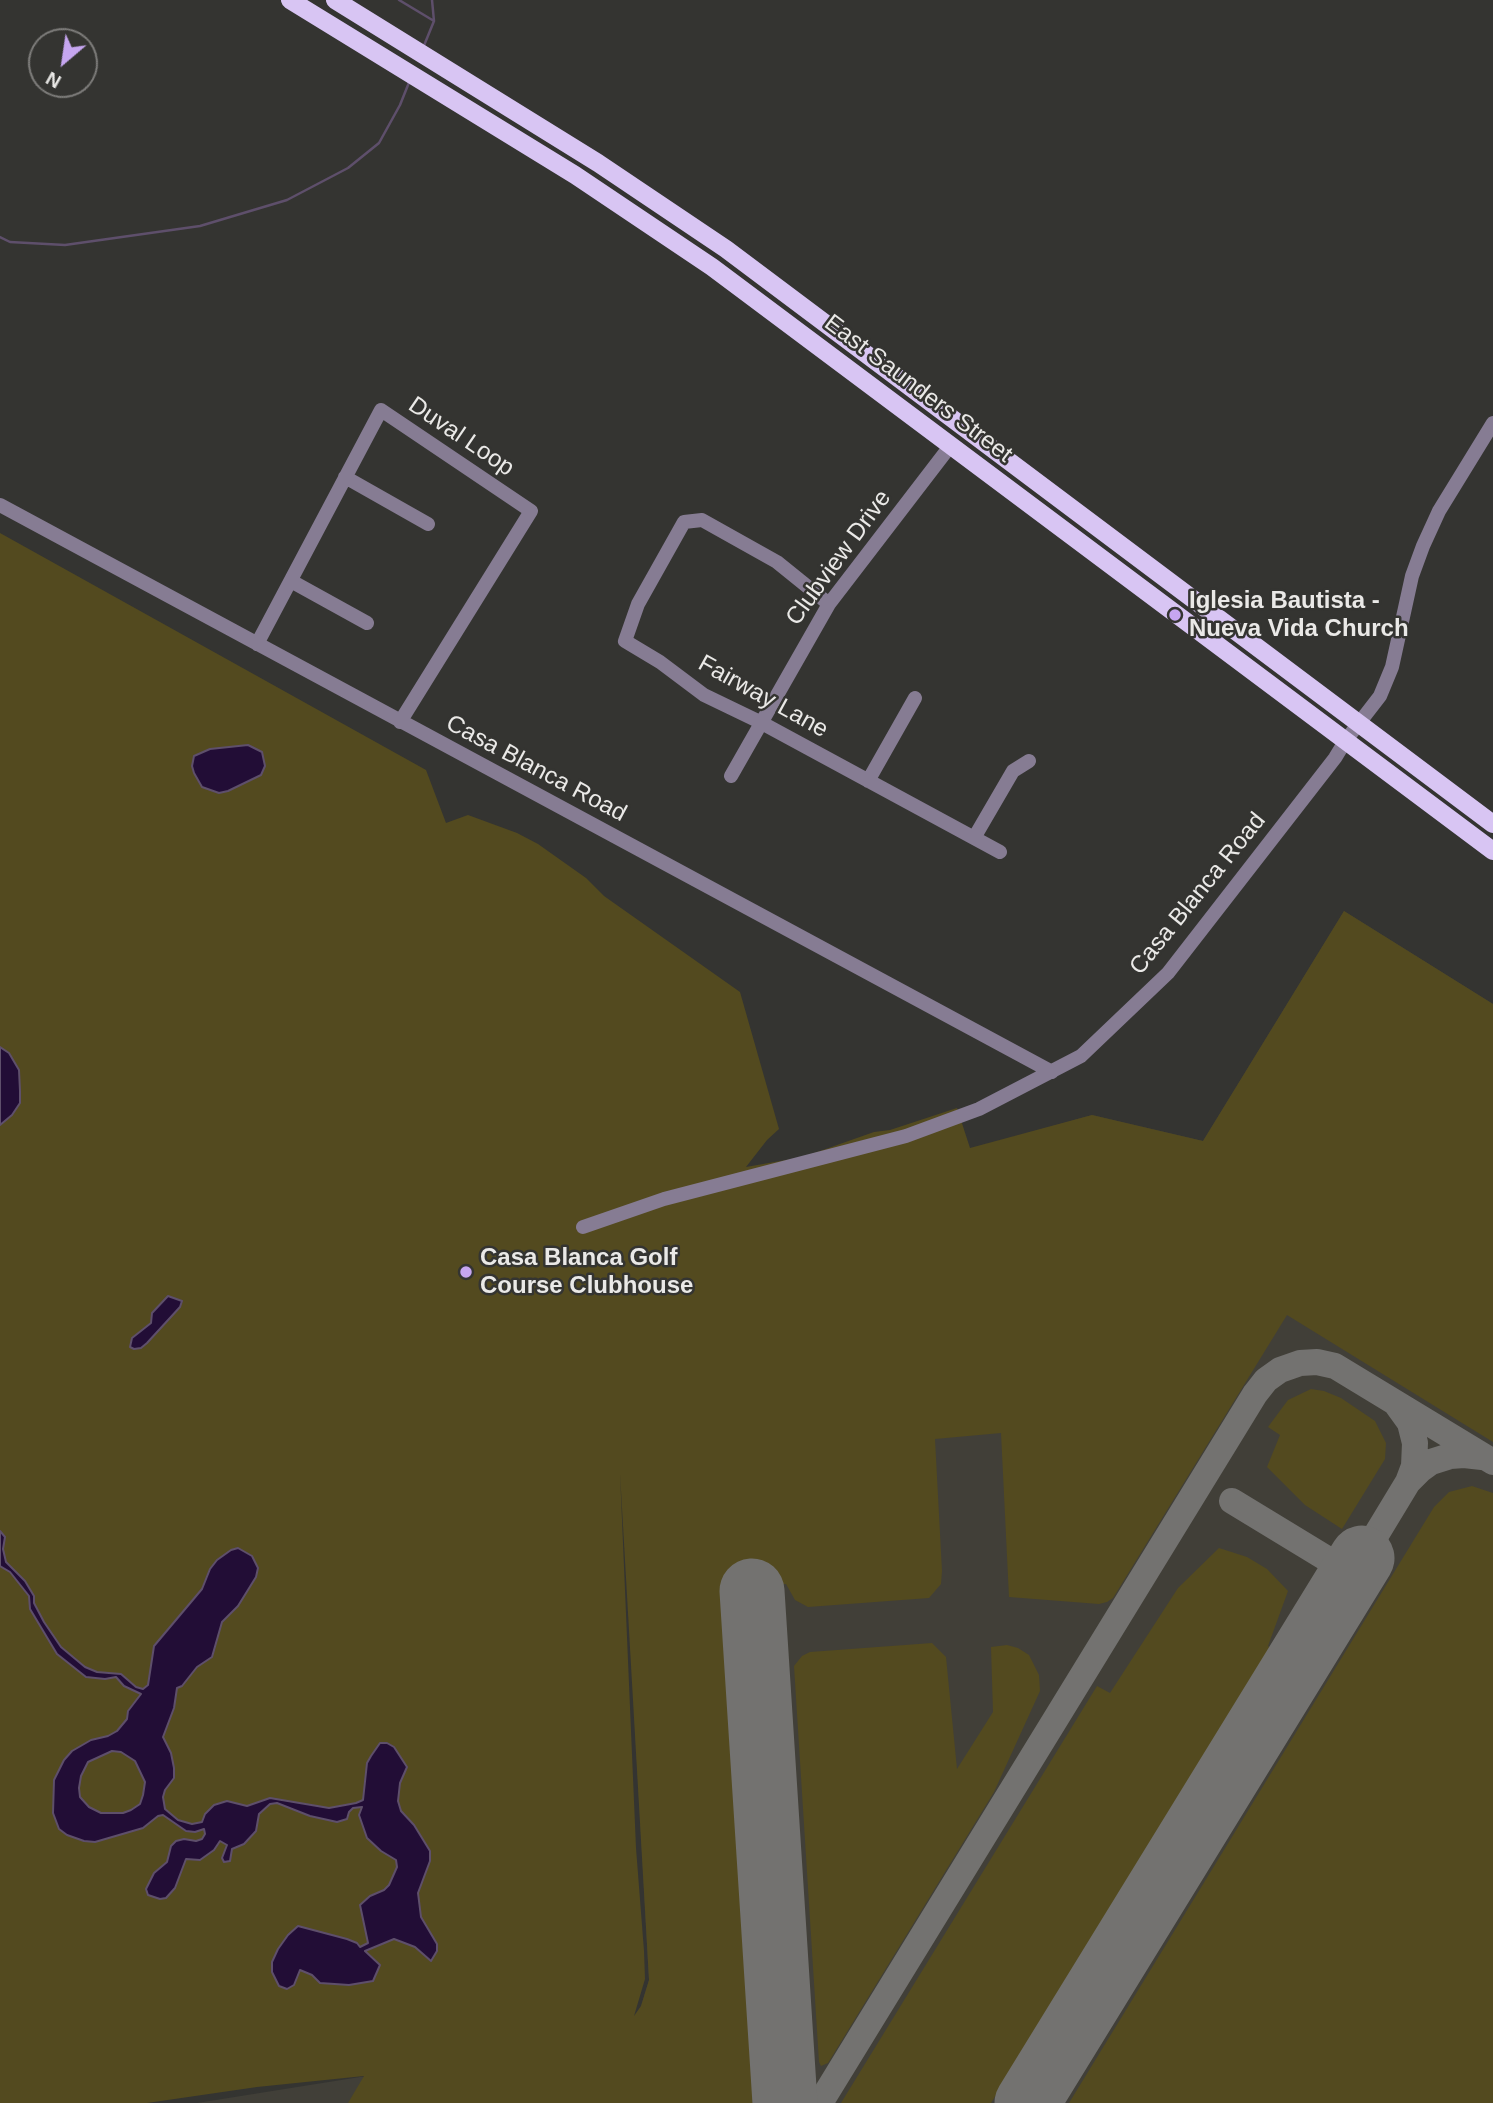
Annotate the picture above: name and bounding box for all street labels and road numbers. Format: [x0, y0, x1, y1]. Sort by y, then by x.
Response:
street label: East Saunders Street [818, 309, 1018, 469]
street label: Duval Loop [403, 391, 519, 483]
street label: Clubview Drive [780, 485, 898, 631]
street label: Fairway Lane [693, 649, 833, 745]
street label: Casa Blanca Road [441, 709, 631, 829]
street label: Casa Blanca Road [1124, 807, 1272, 981]

